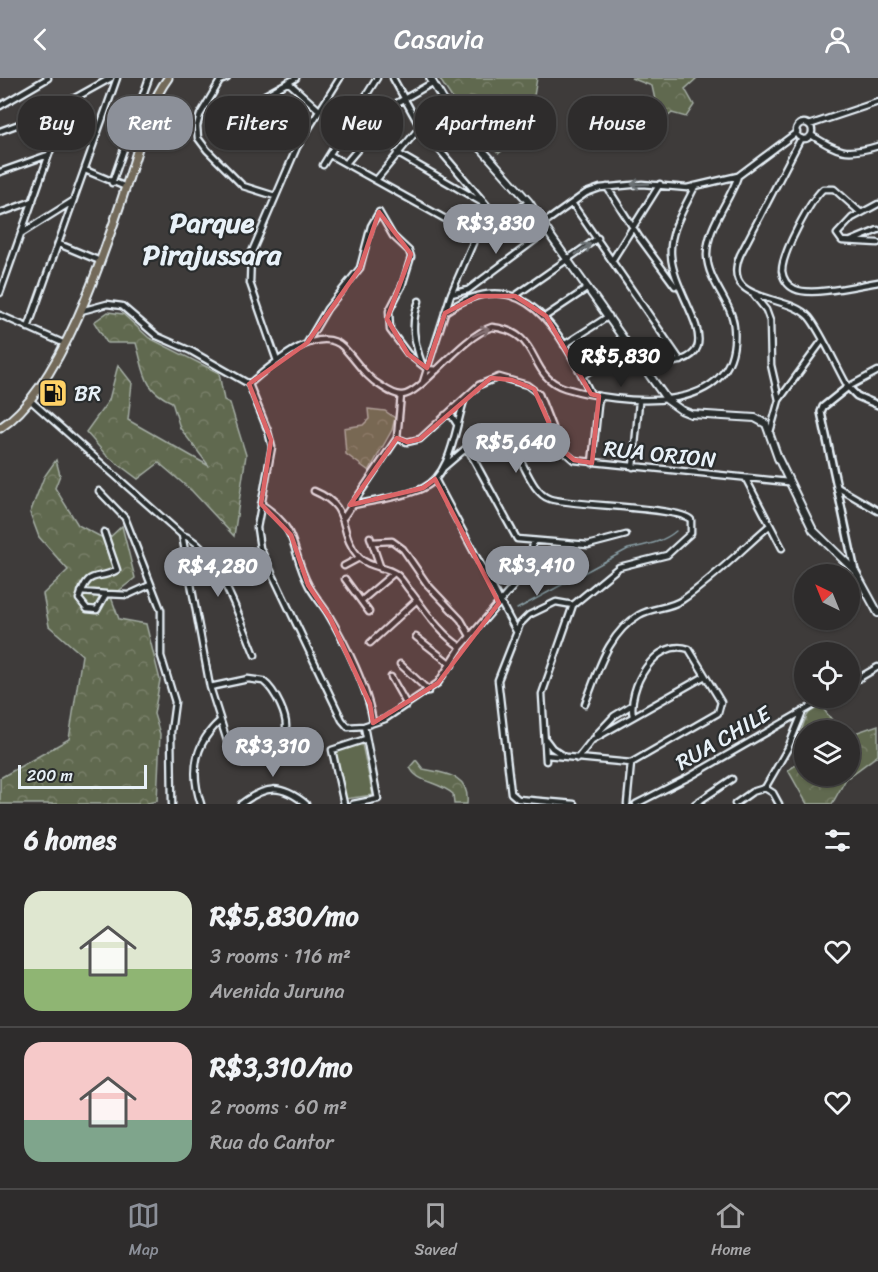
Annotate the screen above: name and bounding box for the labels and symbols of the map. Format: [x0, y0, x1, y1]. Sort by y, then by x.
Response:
one-way arrow [630, 179, 650, 190]
district label: Parque Pirajussara [143, 198, 282, 279]
pin: R$3,830 [441, 204, 551, 255]
one-way arrow [574, 243, 590, 255]
one-way arrow [471, 326, 489, 338]
pin: R$5,830 [566, 337, 676, 388]
place label: BR [74, 374, 101, 413]
fuel station icon: BR [37, 377, 69, 409]
pin: R$5,640 [461, 423, 571, 474]
street label: RUA ORION [602, 429, 718, 479]
pin: R$3,410 [482, 546, 592, 597]
pin: R$4,280 [163, 547, 273, 598]
north arrow [794, 564, 860, 630]
street label: RUA CHILE [668, 694, 780, 781]
pin: R$3,310 [218, 727, 328, 778]
scale bar [18, 762, 147, 790]

